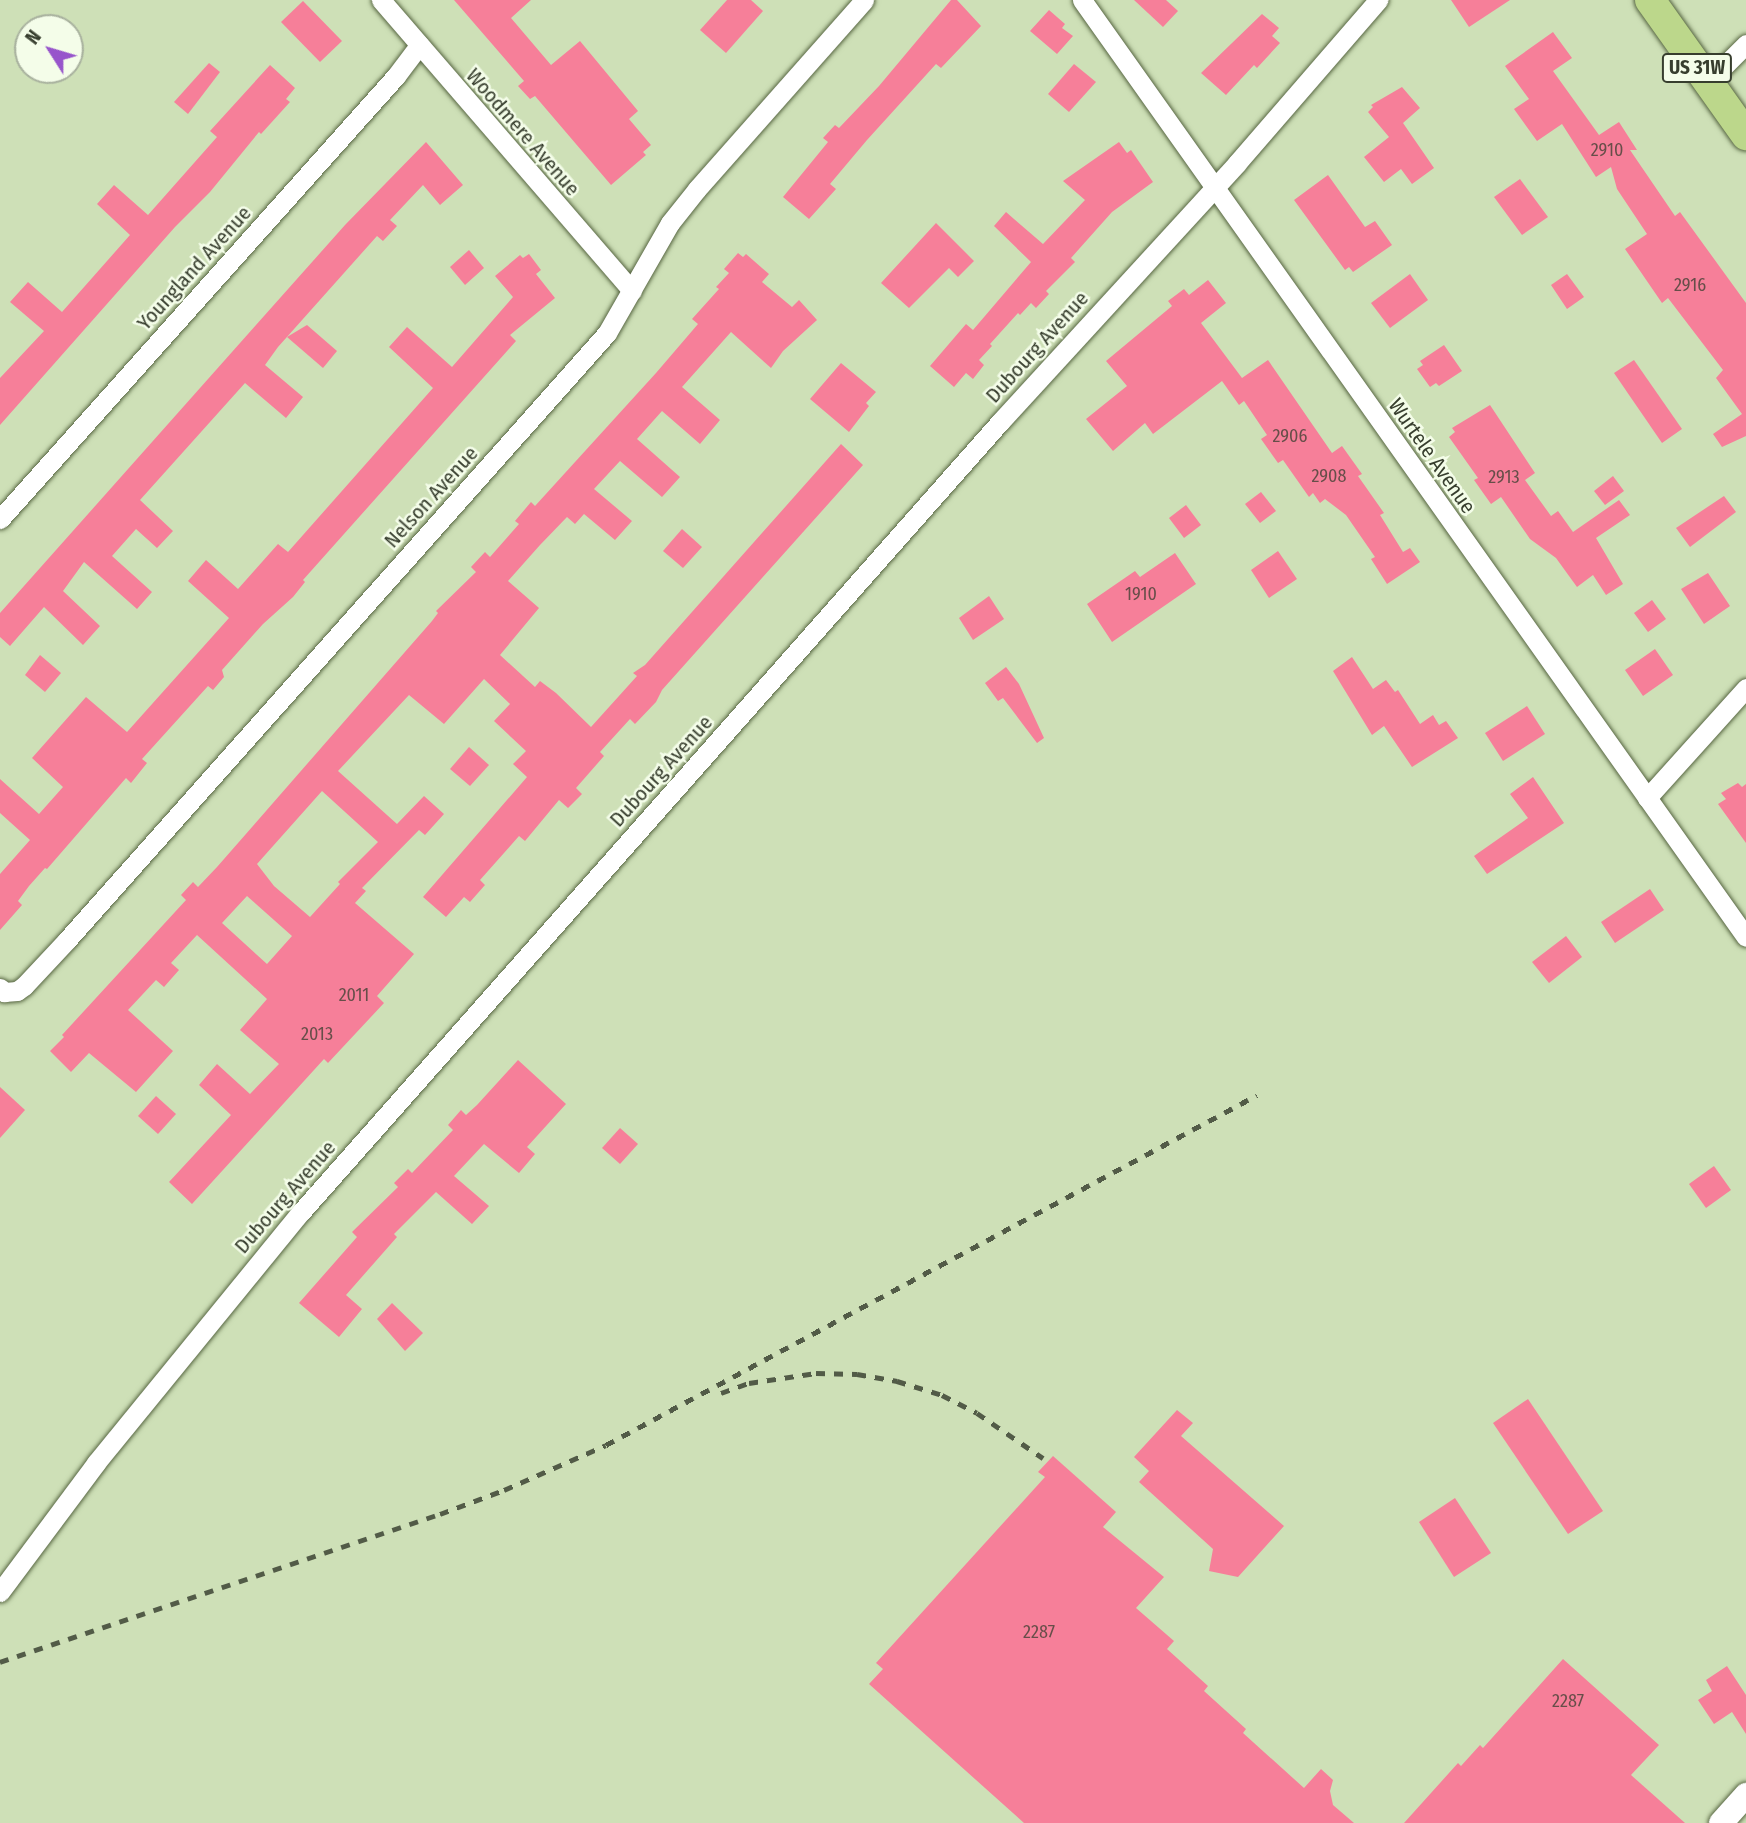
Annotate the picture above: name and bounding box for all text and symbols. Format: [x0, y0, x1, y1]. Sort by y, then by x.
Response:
north arrow [14, 14, 84, 84]
text: N [21, 26, 46, 49]
road number: US 31W [1660, 52, 1734, 83]
street label: Woodmere Avenue [461, 63, 585, 201]
house number: 2910 [1591, 139, 1623, 161]
street label: Youngland Avenue [132, 201, 256, 335]
house number: 2916 [1674, 274, 1706, 296]
street label: Dubourg Avenue [980, 286, 1094, 408]
street label: Wurtele Avenue [1383, 394, 1481, 518]
house number: 2906 [1273, 425, 1307, 447]
street label: Nelson Avenue [379, 441, 483, 553]
house number: 2908 [1312, 465, 1346, 487]
house number: 2913 [1488, 466, 1520, 488]
house number: 1910 [1125, 583, 1157, 605]
street label: Dubourg Avenue [604, 710, 718, 832]
house number: 2011 [339, 984, 369, 1006]
house number: 2013 [301, 1023, 333, 1045]
street label: Dubourg Avenue [229, 1135, 341, 1259]
house number: 2287 [1023, 1621, 1055, 1643]
house number: 2287 [1552, 1690, 1584, 1712]

